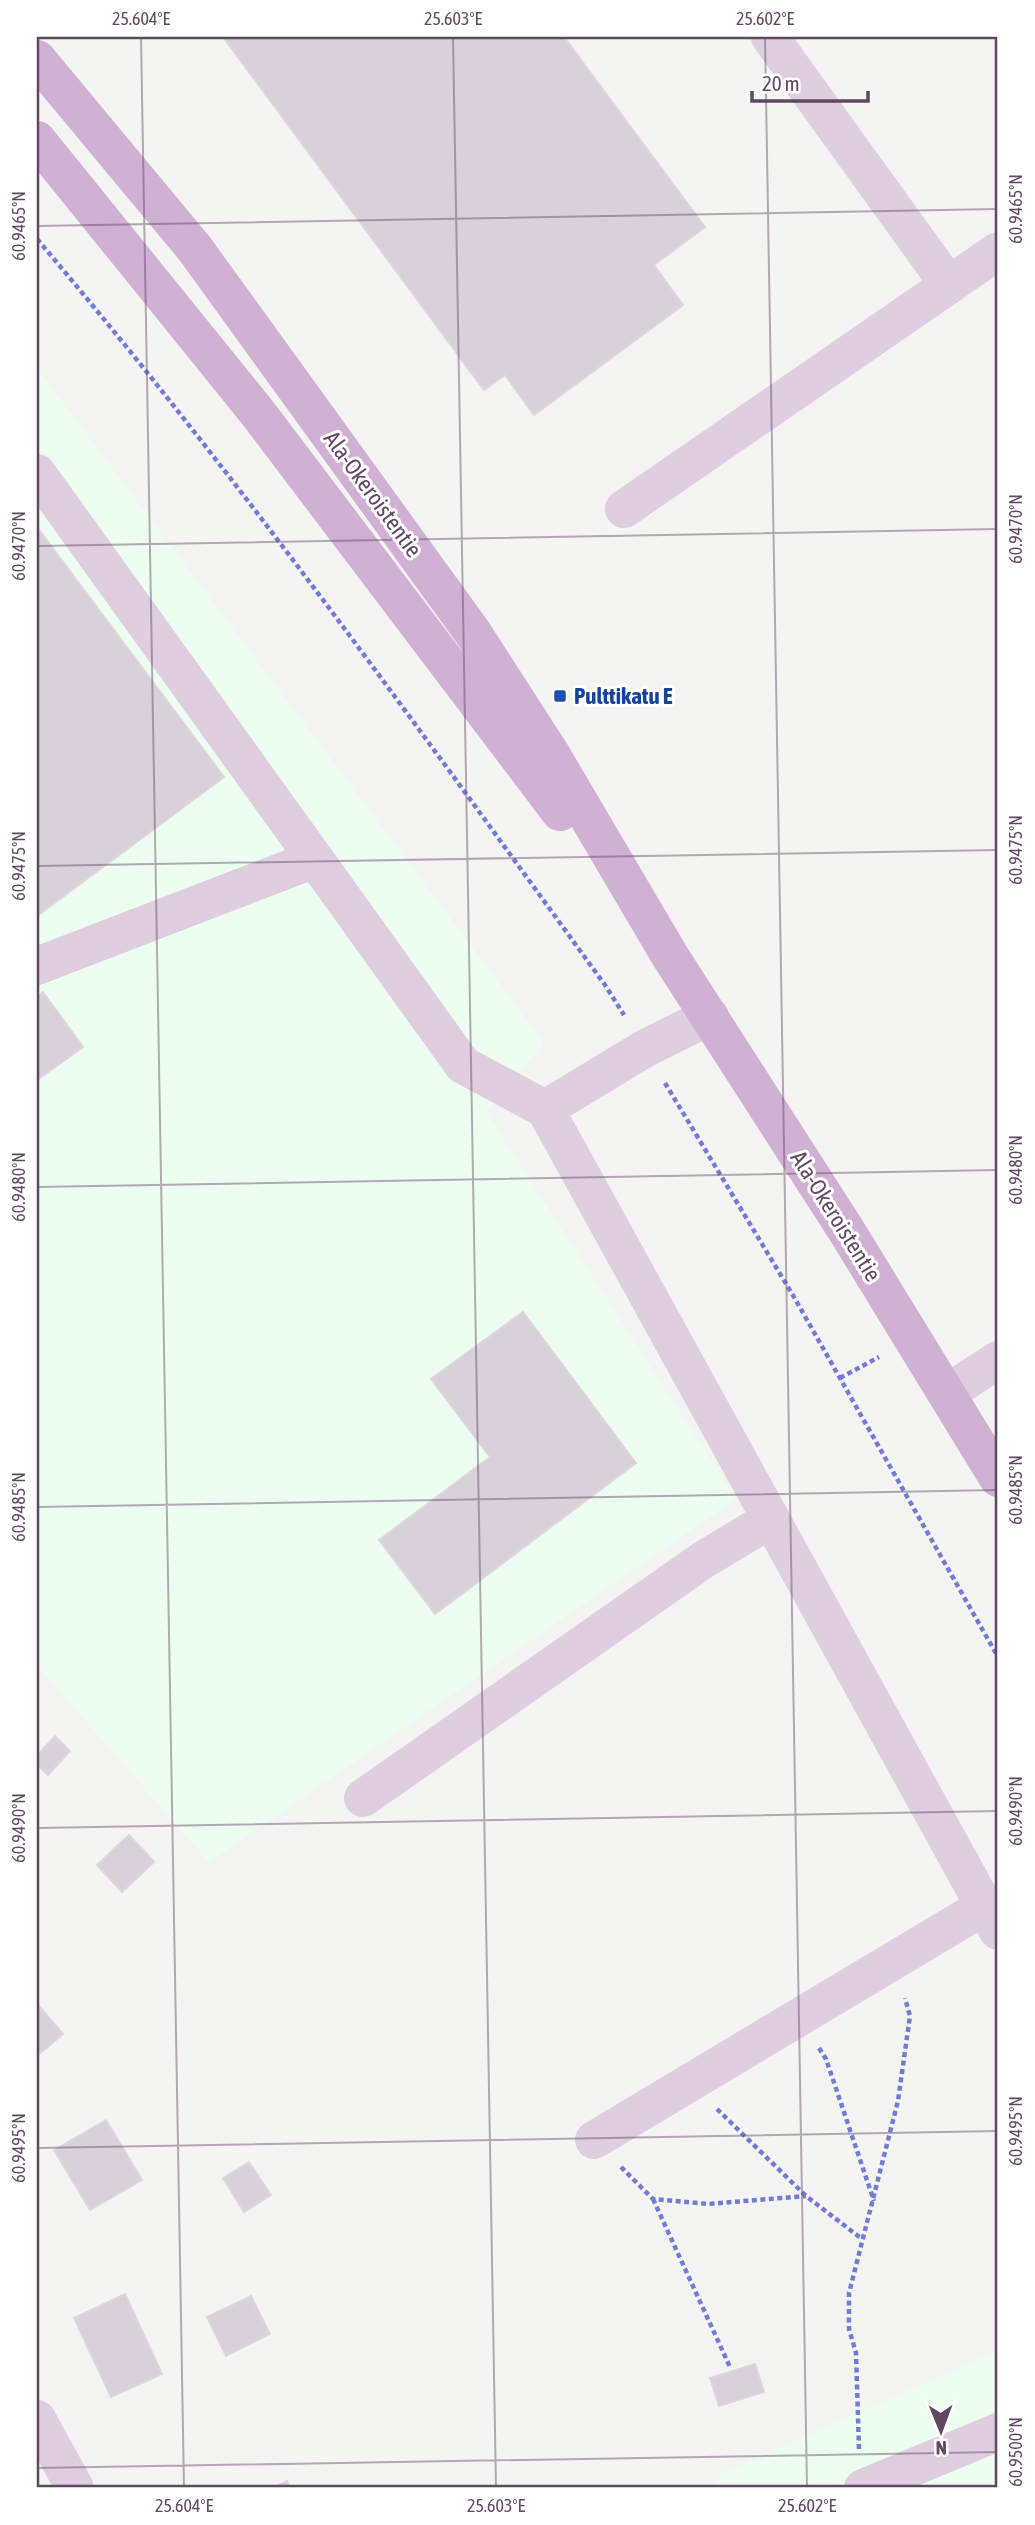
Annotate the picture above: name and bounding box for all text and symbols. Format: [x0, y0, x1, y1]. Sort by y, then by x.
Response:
text: 25.604°E [112, 8, 170, 29]
text: 25.603°E [424, 8, 482, 29]
text: 25.602°E [736, 8, 794, 29]
scale bar [752, 60, 867, 104]
text: 20 m [762, 71, 800, 95]
text: 60.9465°N [1005, 174, 1026, 244]
text: 60.9465°N [8, 191, 29, 261]
street label: Ala-Okeroistentie [319, 426, 427, 562]
text: 60.9470°N [1005, 494, 1026, 564]
text: 60.9470°N [8, 511, 29, 581]
place label: Pulttikatu E [574, 683, 673, 709]
marker: Pulttikatu E [552, 688, 568, 704]
text: 60.9475°N [1005, 815, 1026, 885]
text: 60.9475°N [8, 831, 29, 901]
text: 60.9480°N [1005, 1135, 1026, 1205]
street label: Ala-Okeroistentie [786, 1146, 886, 1286]
text: 60.9480°N [8, 1152, 29, 1222]
text: 60.9485°N [1005, 1455, 1026, 1525]
text: 60.9485°N [8, 1472, 29, 1542]
text: 60.9490°N [1005, 1776, 1026, 1846]
text: 60.9490°N [8, 1793, 29, 1863]
text: 60.9495°N [1005, 2096, 1026, 2166]
text: 60.9495°N [8, 2113, 29, 2183]
north arrow [906, 2396, 976, 2466]
text: 60.9500°N [1005, 2417, 1026, 2487]
text: N [935, 2437, 947, 2459]
text: 25.604°E [155, 2495, 213, 2516]
text: 25.603°E [467, 2495, 525, 2516]
text: 25.602°E [778, 2495, 836, 2516]

